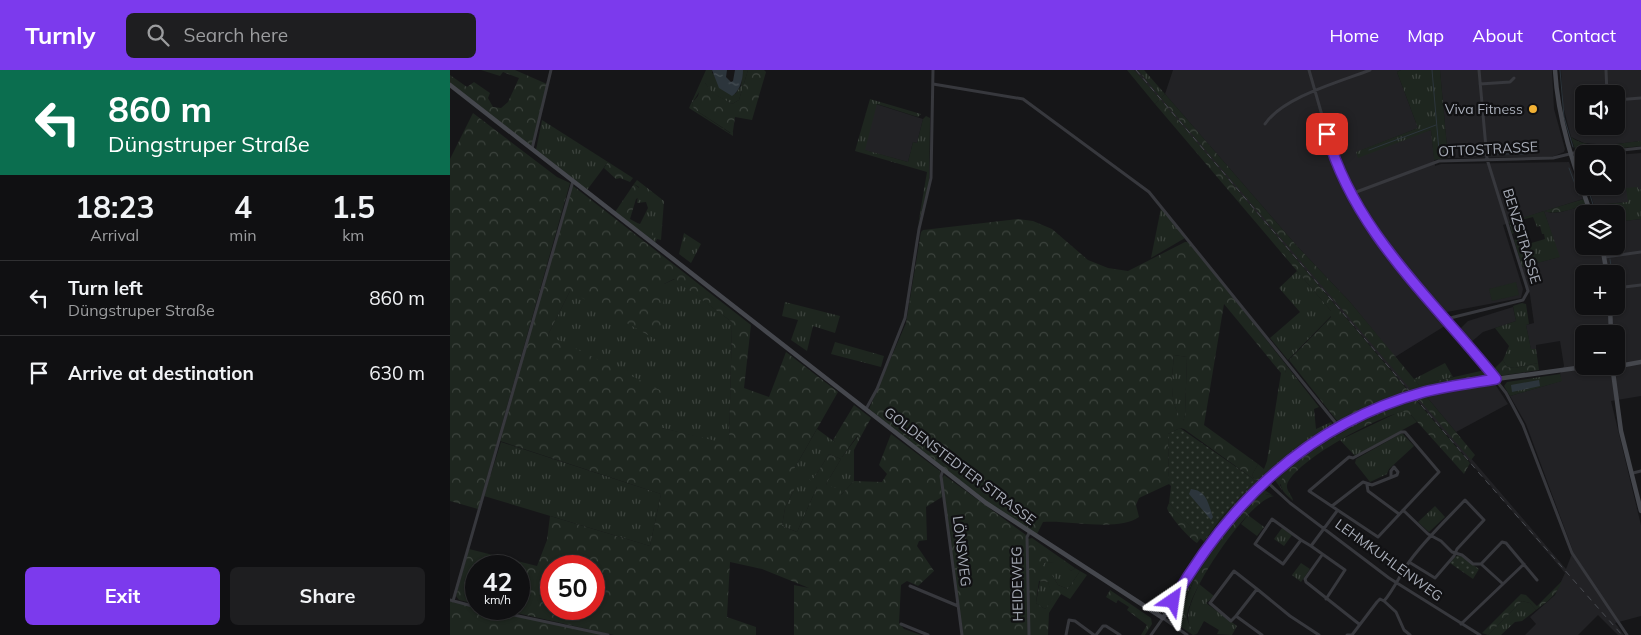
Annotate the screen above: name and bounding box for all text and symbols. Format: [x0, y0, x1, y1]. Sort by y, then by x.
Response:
search box [126, 13, 476, 58]
text: Turnly [25, 20, 96, 50]
icon: search [144, 21, 172, 49]
text: Search here [184, 23, 288, 47]
text: Home [1329, 24, 1379, 47]
text: Map [1407, 24, 1444, 47]
text: About [1472, 24, 1523, 47]
text: Contact [1551, 24, 1616, 47]
map controls [1575, 85, 1625, 375]
button: sound [1575, 85, 1625, 135]
text: 860 m [108, 87, 212, 131]
icon: left [25, 90, 90, 155]
place label: Viva Fitness [1445, 100, 1523, 118]
marker: Viva Fitness [1527, 103, 1539, 115]
pin [1306, 113, 1348, 155]
icon: arrive [1313, 120, 1341, 148]
text: Düngstruper Straße [108, 130, 310, 158]
street label: OTTOSTRASSE [1438, 137, 1538, 161]
button: search [1575, 145, 1625, 195]
street label: BENZSTRASSE [1499, 186, 1545, 286]
text: 18:23 [75, 188, 154, 226]
text: 4 [234, 188, 252, 226]
text: 1.5 [332, 188, 375, 226]
button: layers [1575, 205, 1625, 255]
text: Arrival [90, 225, 139, 245]
text: min [229, 225, 257, 245]
text: km [342, 225, 364, 245]
button: + [1575, 265, 1625, 315]
text: Turn left [68, 276, 143, 300]
icon: left [25, 284, 53, 312]
text: 860 m [369, 286, 425, 310]
text: Düngstruper Straße [68, 300, 215, 320]
button: − [1575, 325, 1625, 375]
icon: arrive [25, 359, 53, 387]
text: Arrive at destination [68, 361, 254, 385]
text: 630 m [369, 361, 425, 385]
street label: GOLDENSTEDTER STRASSE [881, 403, 1039, 529]
street label: LÖNSWEG [949, 515, 975, 587]
street label: LEHMKUHLENWEG [1332, 515, 1446, 605]
street label: HEIDEWEG [1007, 546, 1027, 622]
speed limit sign: 50 [540, 555, 605, 620]
text: 42 [482, 566, 513, 597]
button: Exit [25, 567, 220, 625]
button: Share [230, 567, 425, 625]
position arrow [1146, 574, 1198, 626]
text: km/h [484, 592, 511, 607]

